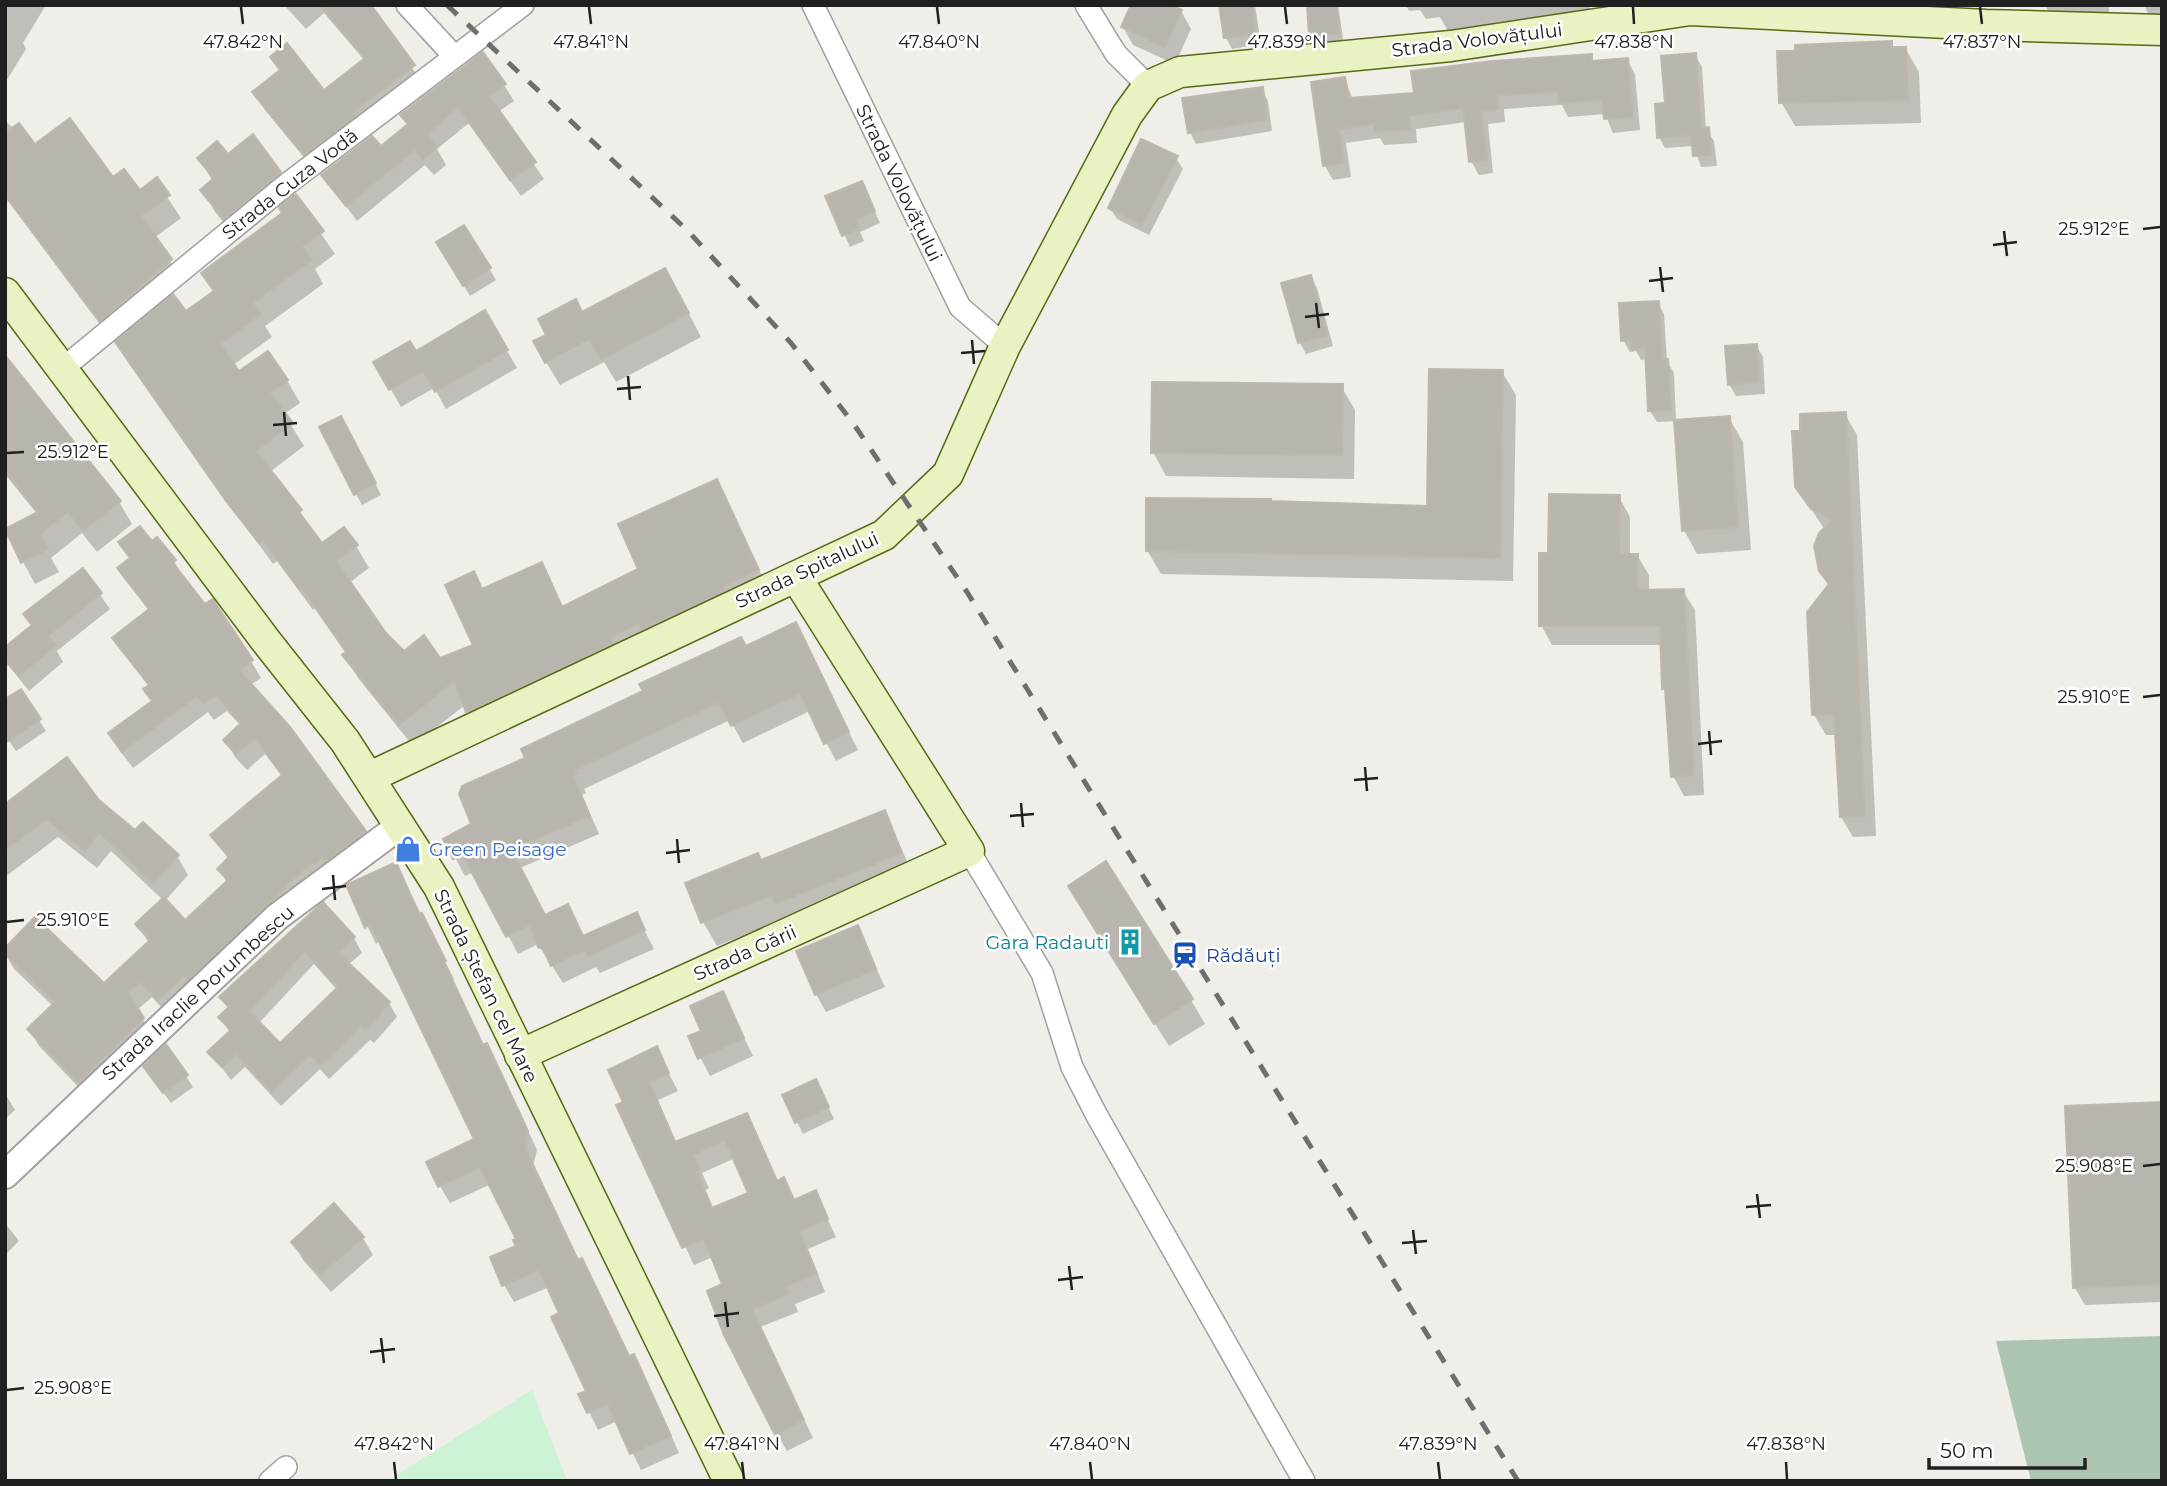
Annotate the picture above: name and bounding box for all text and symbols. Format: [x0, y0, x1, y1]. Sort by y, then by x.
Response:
street label: Strada Volovățului [1390, 18, 1564, 63]
text: 47.842°N [203, 31, 283, 53]
text: 47.841°N [553, 31, 629, 53]
text: 47.840°N [898, 31, 980, 53]
text: 47.839°N [1247, 31, 1327, 53]
text: 47.838°N [1594, 31, 1674, 53]
text: 47.837°N [1943, 31, 2021, 53]
street label: Strada Volovățului [850, 101, 947, 266]
street label: Strada Cuza Vodă [217, 124, 363, 244]
text: 25.912°E [2058, 218, 2130, 240]
text: 25.912°E [37, 441, 109, 463]
street label: Strada Spitalului [732, 527, 882, 613]
text: 25.910°E [2057, 686, 2131, 708]
shop icon: Green Peisage [393, 834, 423, 864]
place label: Green Peisage [429, 838, 567, 861]
street label: Strada Ștefan cel Mare [428, 885, 543, 1087]
street label: Strada Iraclie Porumbescu [97, 901, 299, 1085]
text: 25.910°E [36, 909, 110, 931]
street label: Strada Gării [690, 920, 800, 986]
building icon: Gara Radauti [1115, 927, 1145, 957]
place label: Gara Radauti [986, 931, 1109, 954]
station icon: Rădăuți [1170, 940, 1200, 970]
place label: Rădăuți [1206, 944, 1281, 968]
text: 25.908°E [2055, 1155, 2133, 1177]
text: 25.908°E [34, 1377, 112, 1399]
scale bar [1929, 1426, 2085, 1470]
text: 47.842°N [354, 1433, 434, 1455]
text: 47.841°N [704, 1433, 780, 1455]
text: 47.840°N [1049, 1433, 1131, 1455]
text: 47.839°N [1398, 1433, 1478, 1455]
text: 47.838°N [1746, 1433, 1826, 1455]
text: 50 m [1940, 1438, 1994, 1463]

